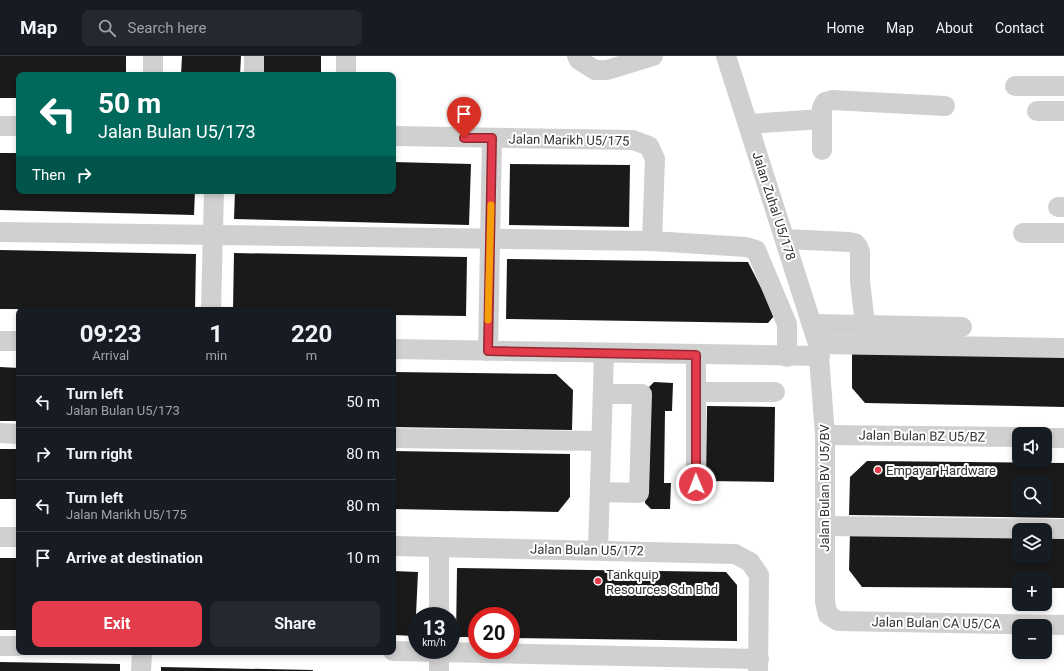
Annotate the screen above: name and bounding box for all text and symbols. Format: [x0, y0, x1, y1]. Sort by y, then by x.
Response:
search box [82, 10, 362, 46]
text: Map [20, 16, 58, 39]
icon: search [96, 17, 118, 39]
text: Search here [128, 19, 206, 37]
text: Home [826, 20, 864, 36]
text: Map [886, 20, 914, 36]
text: About [936, 20, 973, 36]
text: Contact [995, 20, 1044, 36]
text: 50 m [98, 87, 161, 120]
icon: left [32, 88, 84, 140]
pin [447, 97, 481, 138]
icon: arrive [453, 103, 475, 125]
text: Jalan Bulan U5/173 [98, 121, 256, 142]
street label: Jalan Marikh U5/175 [508, 131, 630, 149]
street label: Jalan Zuhal U5/178 [749, 150, 799, 262]
icon: right [73, 164, 95, 186]
text: Then [32, 166, 65, 184]
text: 09:23 [80, 320, 142, 348]
text: 1 [209, 320, 223, 348]
text: 220 [291, 320, 332, 348]
text: Arrival [92, 348, 129, 363]
text: min [205, 348, 227, 363]
text: m [306, 348, 317, 363]
text: Turn left [66, 385, 123, 403]
icon: left [32, 391, 54, 413]
text: 50 m [346, 393, 380, 411]
text: Jalan Bulan U5/173 [66, 403, 180, 418]
street label: Jalan Bulan BV U5/BV [817, 424, 832, 552]
street label: Jalan Bulan BZ U5/BZ [858, 427, 986, 445]
map controls [1012, 427, 1052, 659]
button: sound [1012, 427, 1052, 467]
icon: right [32, 443, 54, 465]
text: Turn right [66, 445, 132, 463]
text: 80 m [346, 445, 380, 463]
position arrow [675, 463, 717, 505]
place label: Empayar Hardware [886, 463, 996, 478]
marker: Empayar Hardware [873, 465, 883, 475]
button: search [1012, 475, 1052, 515]
text: Turn left [66, 489, 123, 507]
icon: left [32, 495, 54, 517]
text: 80 m [346, 497, 380, 515]
text: Jalan Marikh U5/175 [66, 507, 187, 522]
button: layers [1012, 523, 1052, 563]
street label: Jalan Bulan U5/172 [530, 542, 644, 558]
icon: arrive [32, 547, 54, 569]
text: Arrive at destination [66, 549, 203, 567]
text: 10 m [346, 549, 380, 567]
place label: Tankquip Resources Sdn Bhd [606, 567, 718, 597]
button: + [1012, 571, 1052, 611]
marker: Tankquip Resources Sdn Bhd [593, 576, 603, 586]
button: Exit [32, 601, 202, 647]
button: Share [210, 601, 380, 647]
speed limit sign: 20 [468, 607, 520, 659]
street label: Jalan Bulan CA U5/CA [871, 614, 1001, 632]
text: 13 [423, 616, 445, 640]
button: − [1012, 619, 1052, 659]
text: km/h [422, 637, 446, 648]

